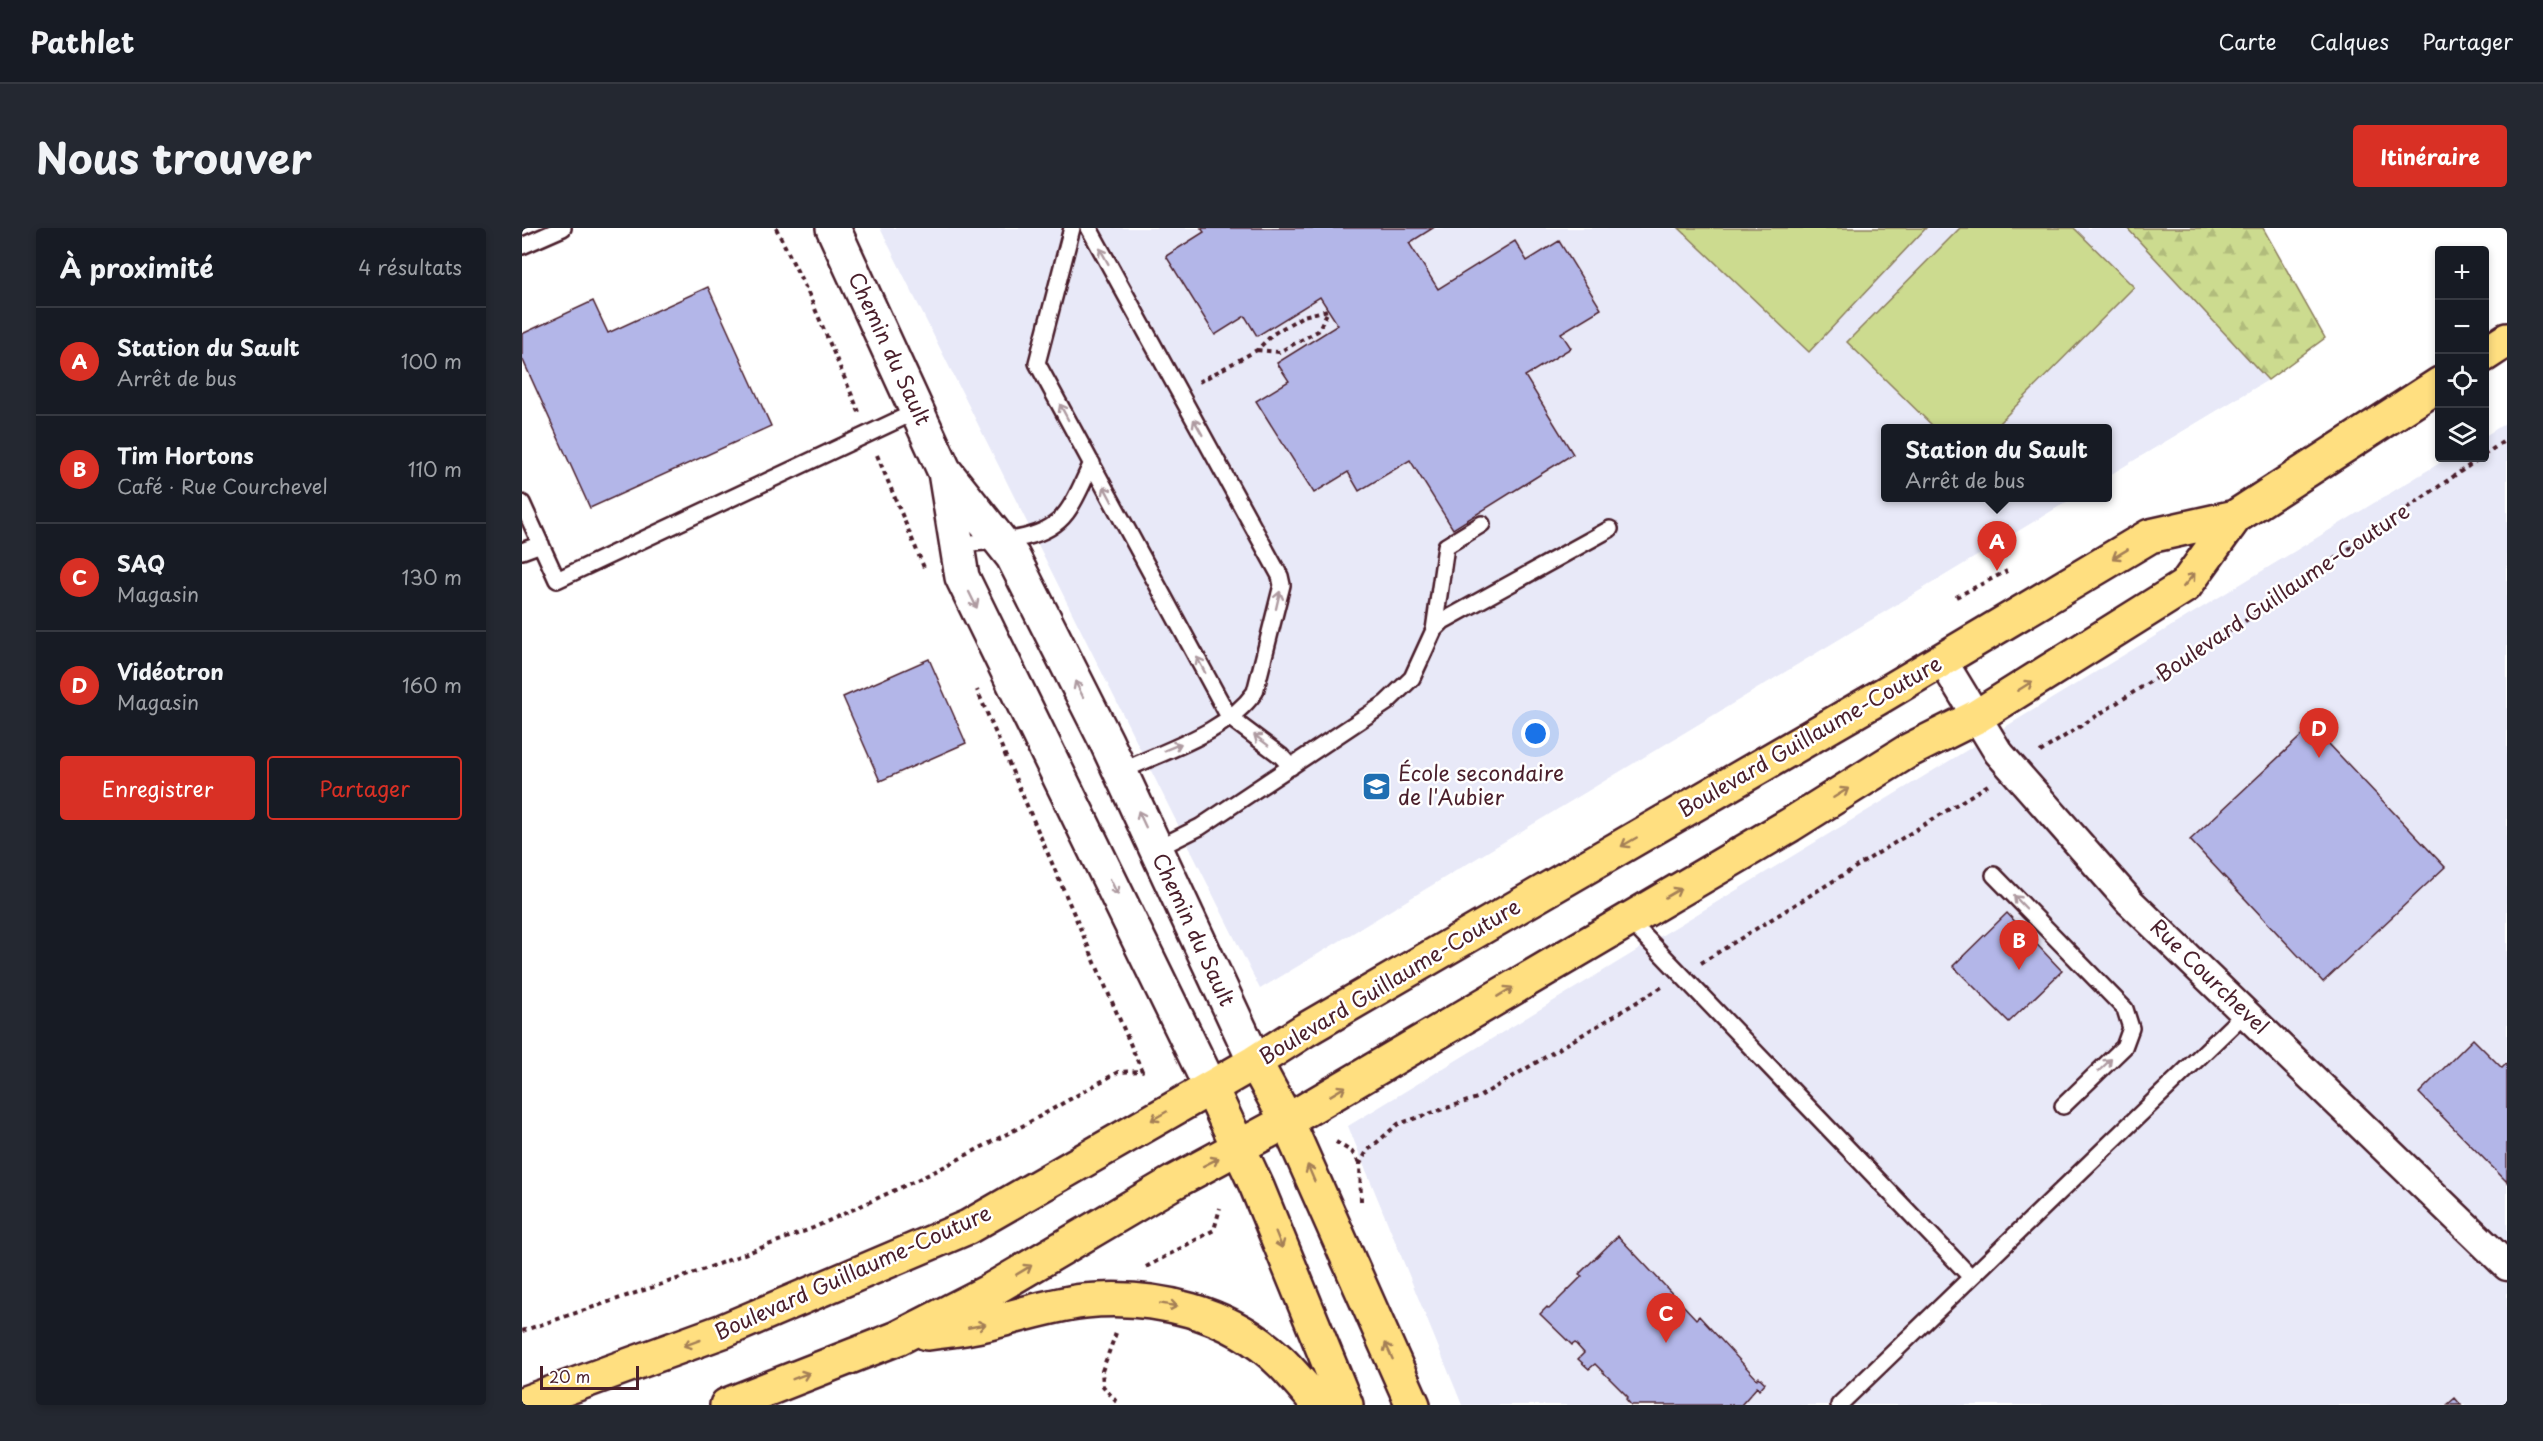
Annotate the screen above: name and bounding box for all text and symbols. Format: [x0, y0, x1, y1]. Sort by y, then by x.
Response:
text: Pathlet [30, 20, 134, 63]
text: Carte [2219, 25, 2277, 57]
text: Calques [2310, 25, 2389, 57]
text: Partager [2422, 25, 2513, 57]
text: Nous trouver [36, 125, 312, 188]
button: Itinéraire [2353, 125, 2507, 187]
map controls [2435, 246, 2489, 462]
button: + [2435, 246, 2489, 300]
text: À proximité [60, 248, 214, 287]
one-way arrow [1098, 248, 1110, 265]
text: 4 résultats [358, 252, 462, 282]
street label: Chemin du Sault [841, 266, 940, 430]
button: − [2435, 300, 2489, 354]
text: Station du Sault [117, 330, 300, 363]
text: A [72, 346, 87, 376]
text: 100 m [401, 346, 462, 376]
button: locate [2435, 354, 2489, 408]
text: Arrêt de bus [117, 363, 237, 393]
one-way arrow [1058, 403, 1069, 421]
button: layers [2435, 408, 2489, 462]
one-way arrow [1192, 418, 1203, 436]
popup [1881, 424, 2112, 502]
text: Station du Sault [1905, 432, 2088, 465]
text: Tim Hortons [117, 438, 254, 471]
text: B [73, 454, 86, 484]
text: 110 m [408, 454, 462, 484]
text: Arrêt de bus [1905, 465, 2025, 495]
text: Café · Rue Courchevel [117, 471, 328, 501]
one-way arrow [1102, 485, 1113, 503]
street label: Boulevard Guillaume-Couture [2149, 494, 2415, 688]
pin: A [1978, 522, 2016, 571]
text: SAQ [117, 546, 165, 579]
one-way arrow [2112, 548, 2129, 560]
text: C [72, 562, 87, 592]
text: 130 m [402, 562, 462, 592]
one-way arrow [2182, 572, 2195, 588]
text: Magasin [117, 579, 199, 609]
one-way arrow [968, 591, 980, 609]
one-way arrow [1273, 591, 1285, 610]
street label: Boulevard Guillaume-Couture [1671, 646, 1947, 824]
text: Vidéotron [117, 654, 224, 687]
one-way arrow [1195, 657, 1207, 674]
text: D [72, 670, 87, 700]
text: 160 m [402, 670, 462, 700]
one-way arrow [2016, 679, 2033, 691]
one-way arrow [1073, 680, 1085, 698]
text: Magasin [117, 687, 199, 717]
pin: D [2300, 708, 2338, 758]
your location [1521, 719, 1550, 748]
one-way arrow [1253, 734, 1269, 747]
one-way arrow [1163, 741, 1182, 752]
button: Enregistrer [60, 756, 255, 820]
button: Partager [267, 756, 462, 820]
place label: École secondaire de l'Aubier [1398, 756, 1564, 812]
school or university icon: École secondaire de l'Aubier [1361, 770, 1393, 802]
one-way arrow [1832, 786, 1849, 798]
one-way arrow [1135, 810, 1147, 828]
one-way arrow [1620, 837, 1638, 848]
street label: Chemin du Sault [1145, 847, 1244, 1011]
one-way arrow [1109, 877, 1120, 895]
one-way arrow [1664, 887, 1681, 899]
street label: Boulevard Guillaume-Couture [1252, 889, 1526, 1071]
one-way arrow [2013, 894, 2028, 909]
street label: Rue Courchevel [2144, 910, 2277, 1041]
pin: B [2000, 920, 2038, 970]
one-way arrow [1496, 986, 1514, 997]
one-way arrow [2097, 1058, 2112, 1072]
one-way arrow [1329, 1085, 1346, 1097]
one-way arrow [1151, 1111, 1169, 1122]
one-way arrow [1201, 1156, 1219, 1167]
one-way arrow [1304, 1164, 1315, 1182]
street label: Boulevard Guillaume-Couture [709, 1196, 996, 1347]
one-way arrow [1274, 1230, 1285, 1248]
one-way arrow [1015, 1264, 1032, 1276]
pin: C [1646, 1294, 1686, 1343]
one-way arrow [1158, 1299, 1178, 1310]
one-way arrow [967, 1320, 986, 1331]
one-way arrow [684, 1338, 702, 1349]
one-way arrow [1383, 1343, 1394, 1361]
scale bar [540, 1363, 639, 1390]
text: 20 m [549, 1364, 590, 1388]
one-way arrow [791, 1370, 810, 1381]

